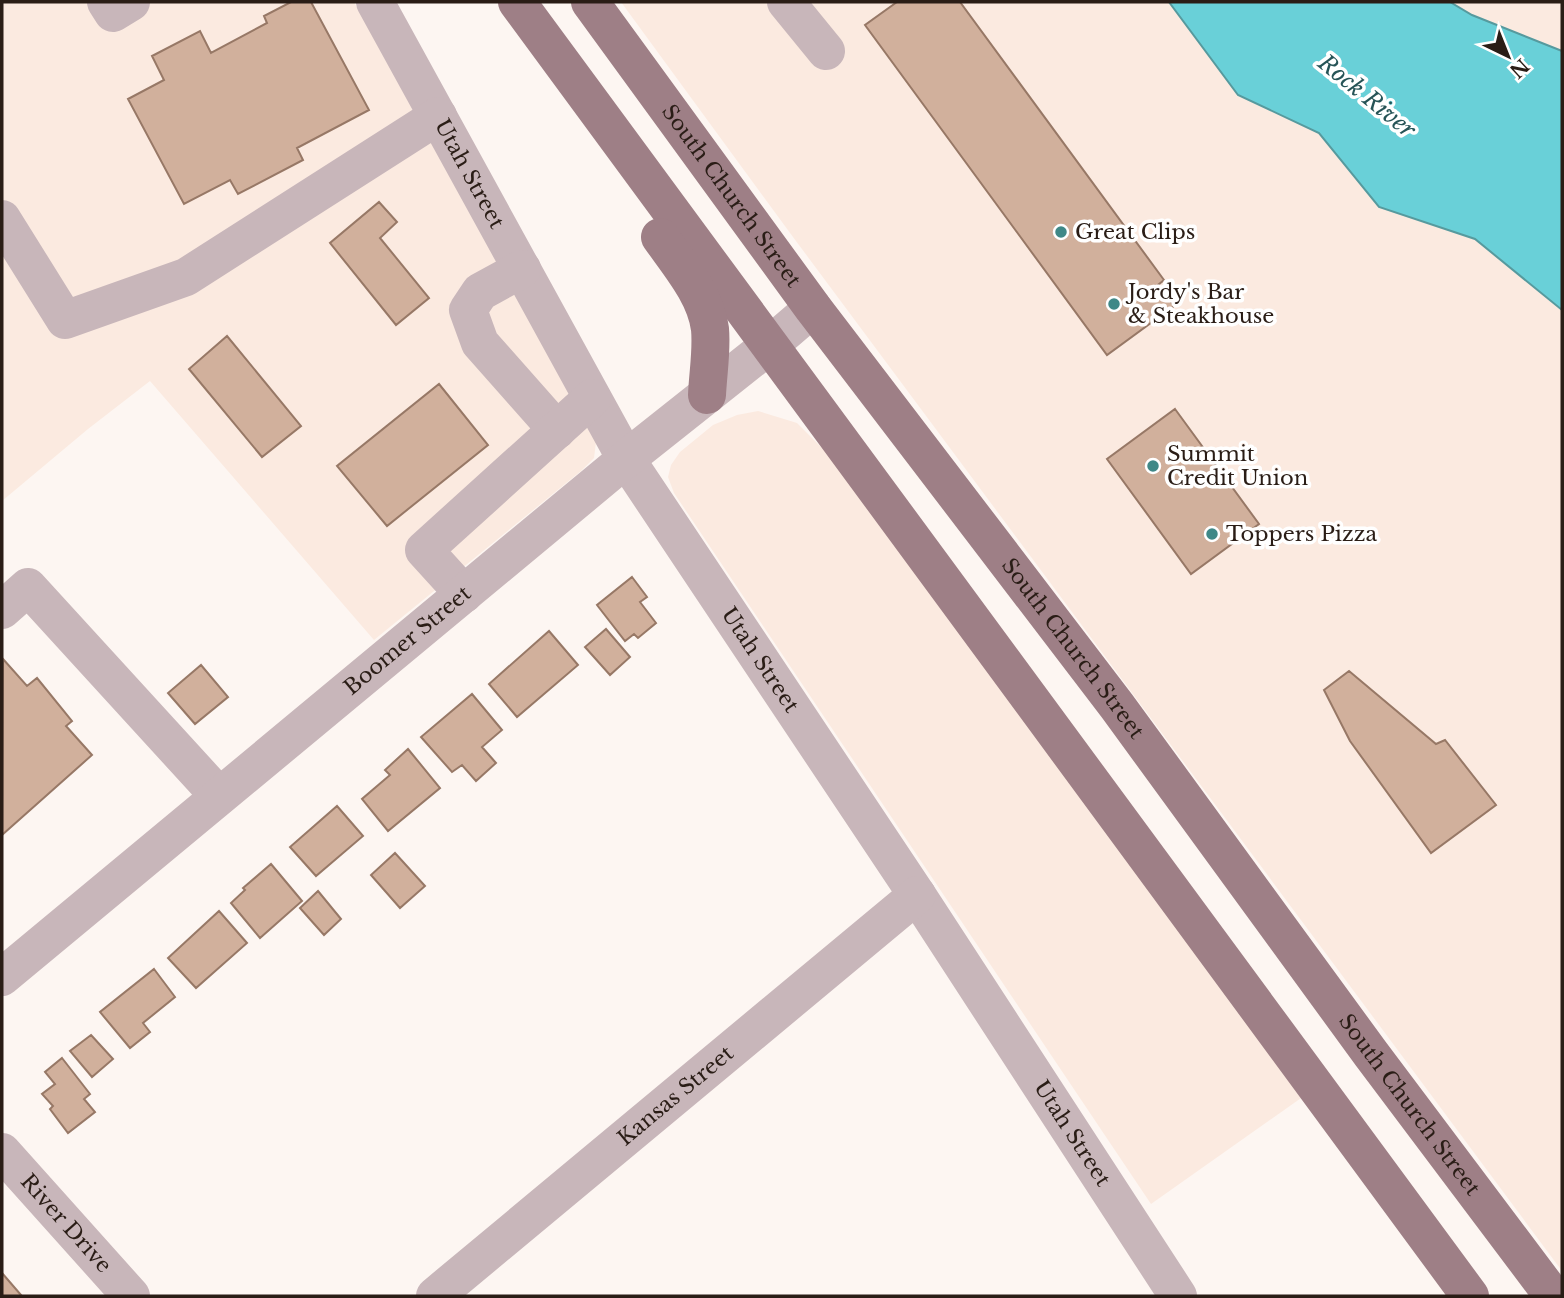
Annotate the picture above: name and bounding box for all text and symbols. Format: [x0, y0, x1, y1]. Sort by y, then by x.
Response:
north arrow [1473, 21, 1543, 91]
water label: Rock River [1312, 48, 1422, 144]
text: N [1505, 54, 1534, 83]
street label: South Church Street [656, 99, 807, 293]
street label: Utah Street [429, 115, 510, 233]
place label: Great Clips [1075, 219, 1195, 245]
marker: Great Clips [1053, 224, 1069, 240]
place label: Jordy's Bar & Steakhouse [1125, 279, 1274, 329]
marker: Jordy's Bar & Steakhouse [1106, 296, 1122, 312]
place label: Summit Credit Union [1167, 441, 1308, 491]
marker: Summit Credit Union [1145, 458, 1161, 474]
place label: Toppers Pizza [1226, 521, 1377, 547]
marker: Toppers Pizza [1204, 526, 1220, 542]
street label: South Church Street [996, 553, 1150, 744]
street label: Boomer Street [339, 580, 476, 701]
street label: Utah Street [716, 602, 805, 717]
street label: South Church Street [1333, 1009, 1486, 1201]
street label: Kansas Street [613, 1040, 739, 1151]
street label: Utah Street [1028, 1076, 1116, 1191]
street label: River Drive [15, 1169, 117, 1278]

